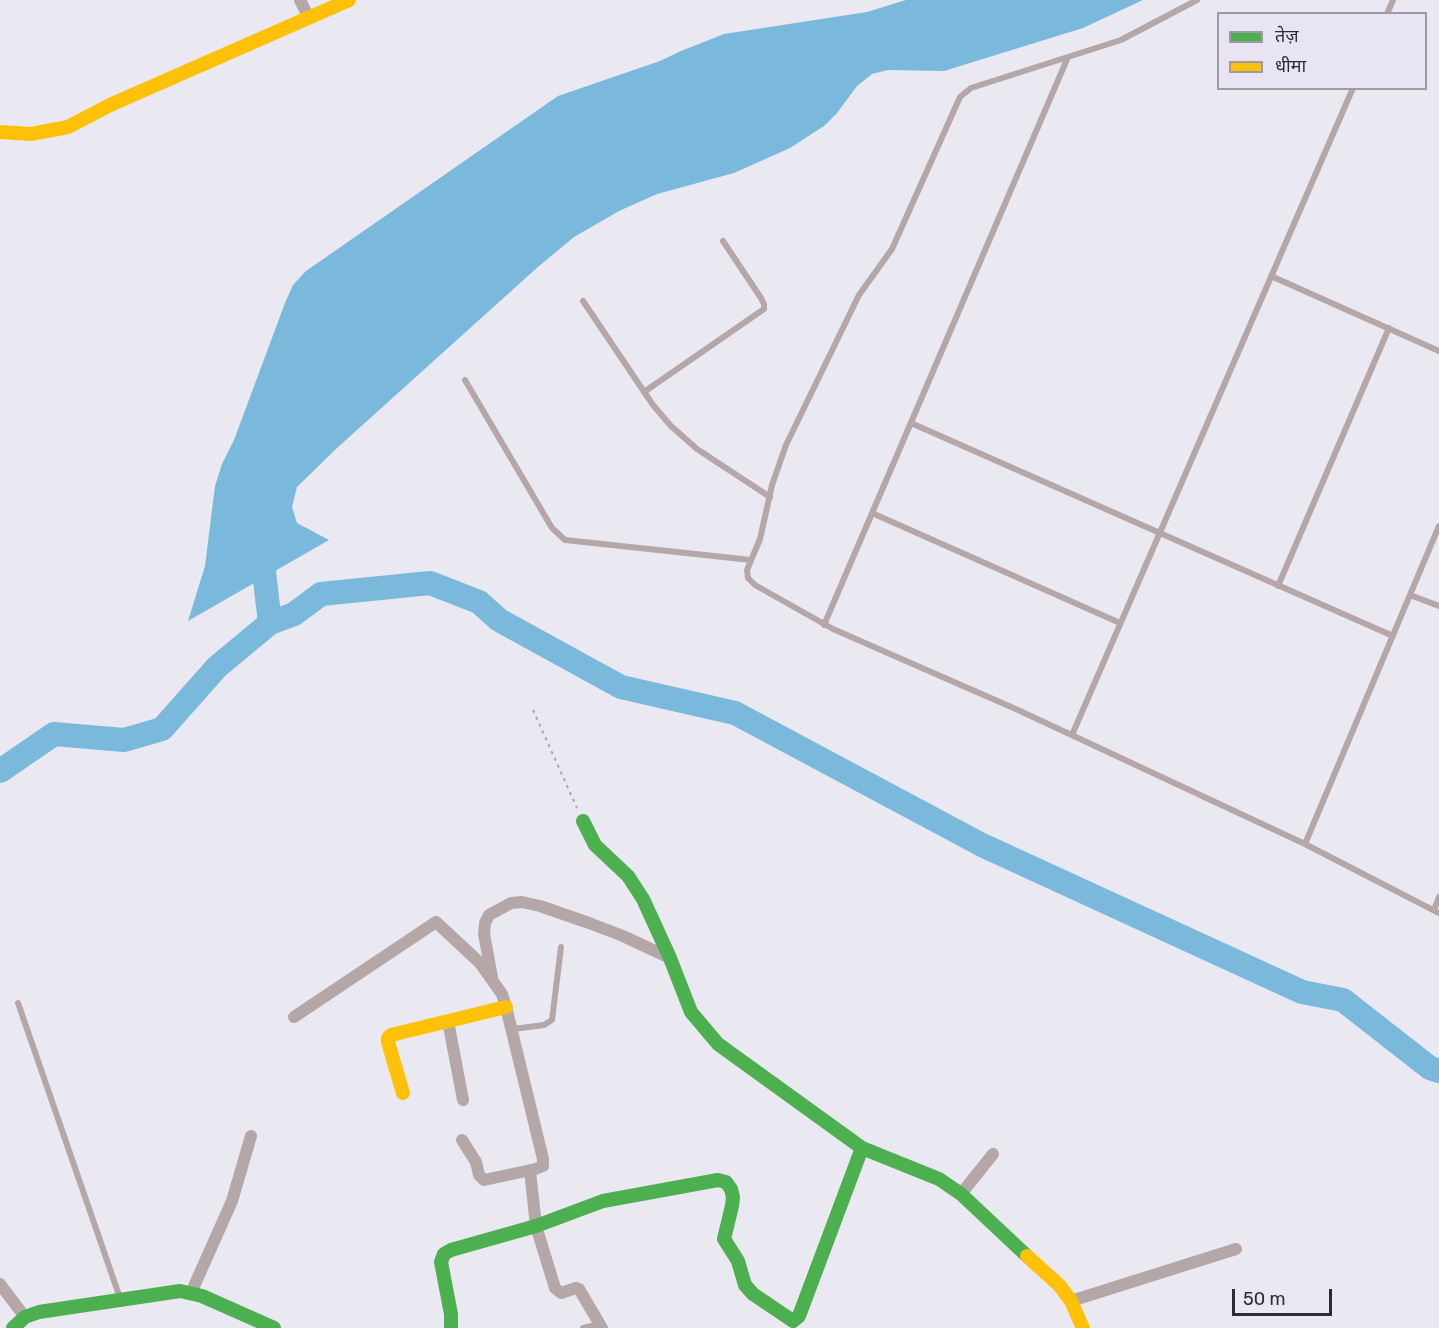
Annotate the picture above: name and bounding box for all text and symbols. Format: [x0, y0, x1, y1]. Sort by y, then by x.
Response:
legend [1217, 12, 1427, 90]
text: तेज़ [1275, 25, 1299, 47]
text: धीमा [1275, 55, 1306, 77]
scale bar [1235, 1277, 1336, 1315]
text: 50 m [1243, 1288, 1286, 1310]

